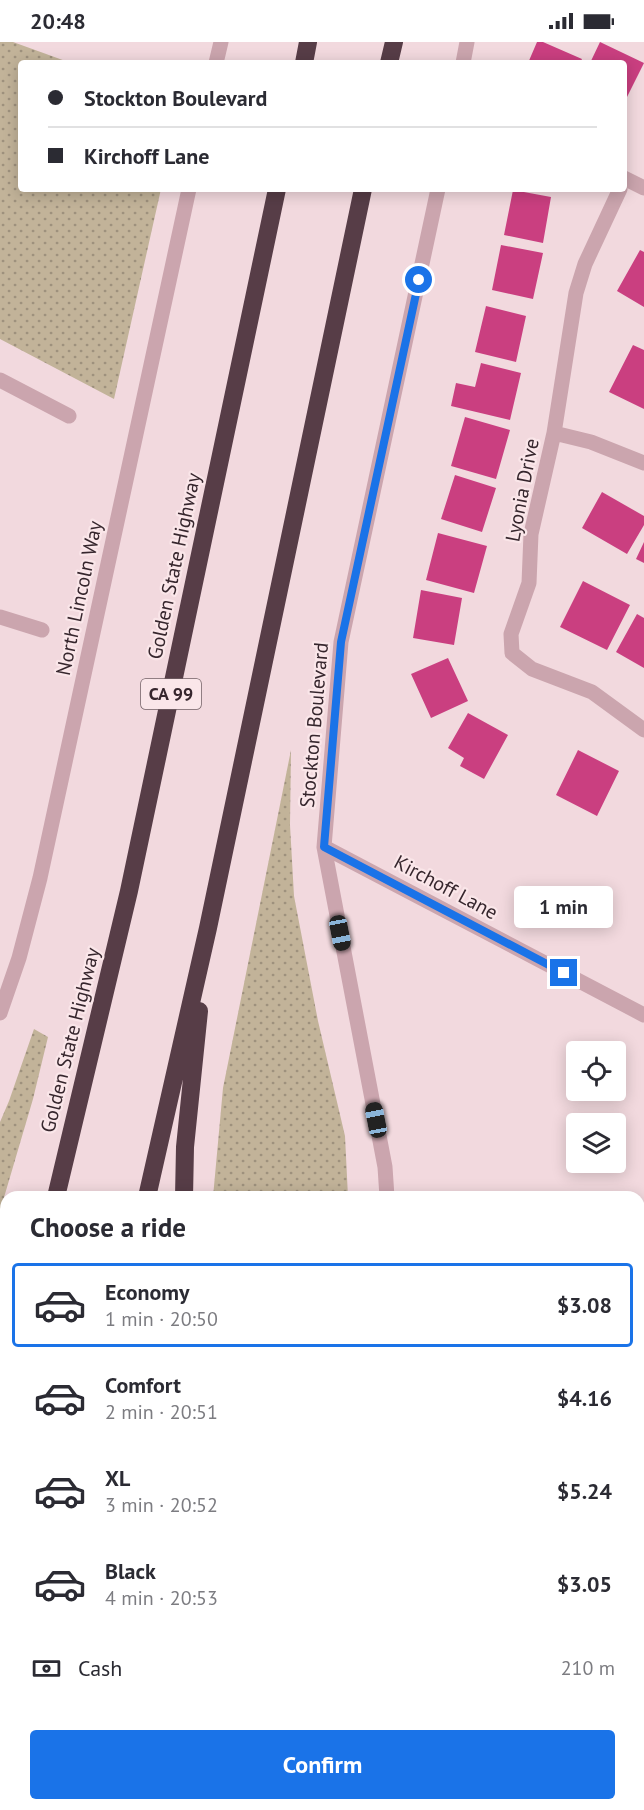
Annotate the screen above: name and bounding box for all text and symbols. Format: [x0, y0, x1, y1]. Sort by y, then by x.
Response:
text: 20:48 [30, 7, 86, 35]
text: Stockton Boulevard [84, 84, 267, 112]
text: Kirchoff Lane [84, 142, 209, 170]
route start [405, 266, 432, 293]
street label: Lyonia Drive [499, 436, 545, 544]
street label: Golden State Highway [142, 470, 207, 662]
street label: North Lincoln Way [50, 518, 108, 678]
street label: Stockton Boulevard [294, 641, 334, 809]
road number: CA 99 [141, 679, 201, 709]
street label: Kirchoff Lane [390, 849, 502, 925]
callout: 1 min [514, 886, 614, 928]
text: 1 min [539, 894, 588, 920]
car [328, 914, 352, 952]
street label: Golden State Highway [34, 944, 106, 1135]
route end [550, 959, 577, 986]
map controls [566, 1041, 626, 1173]
button: locate [566, 1041, 626, 1101]
car [364, 1101, 388, 1139]
button: layers [566, 1113, 626, 1173]
text: Choose a ride [30, 1210, 186, 1244]
icon: car [33, 1278, 87, 1332]
text: Economy [105, 1278, 189, 1306]
text: $3.08 [557, 1291, 612, 1319]
text: 1 min · 20:50 [105, 1306, 218, 1332]
icon: car [33, 1371, 87, 1425]
text: Comfort [105, 1371, 181, 1399]
text: $4.16 [557, 1384, 612, 1412]
text: 2 min · 20:51 [105, 1399, 218, 1425]
icon: car [33, 1464, 87, 1518]
text: XL [105, 1464, 130, 1492]
text: $5.24 [557, 1477, 612, 1505]
text: 3 min · 20:52 [105, 1492, 218, 1518]
icon: car [33, 1557, 87, 1611]
text: Black [105, 1557, 156, 1585]
text: $3.05 [557, 1570, 612, 1598]
text: 4 min · 20:53 [105, 1585, 218, 1611]
icon: cash [30, 1652, 63, 1685]
text: Cash [78, 1654, 122, 1682]
text: 210 m [561, 1655, 615, 1681]
button: Confirm [30, 1730, 615, 1799]

